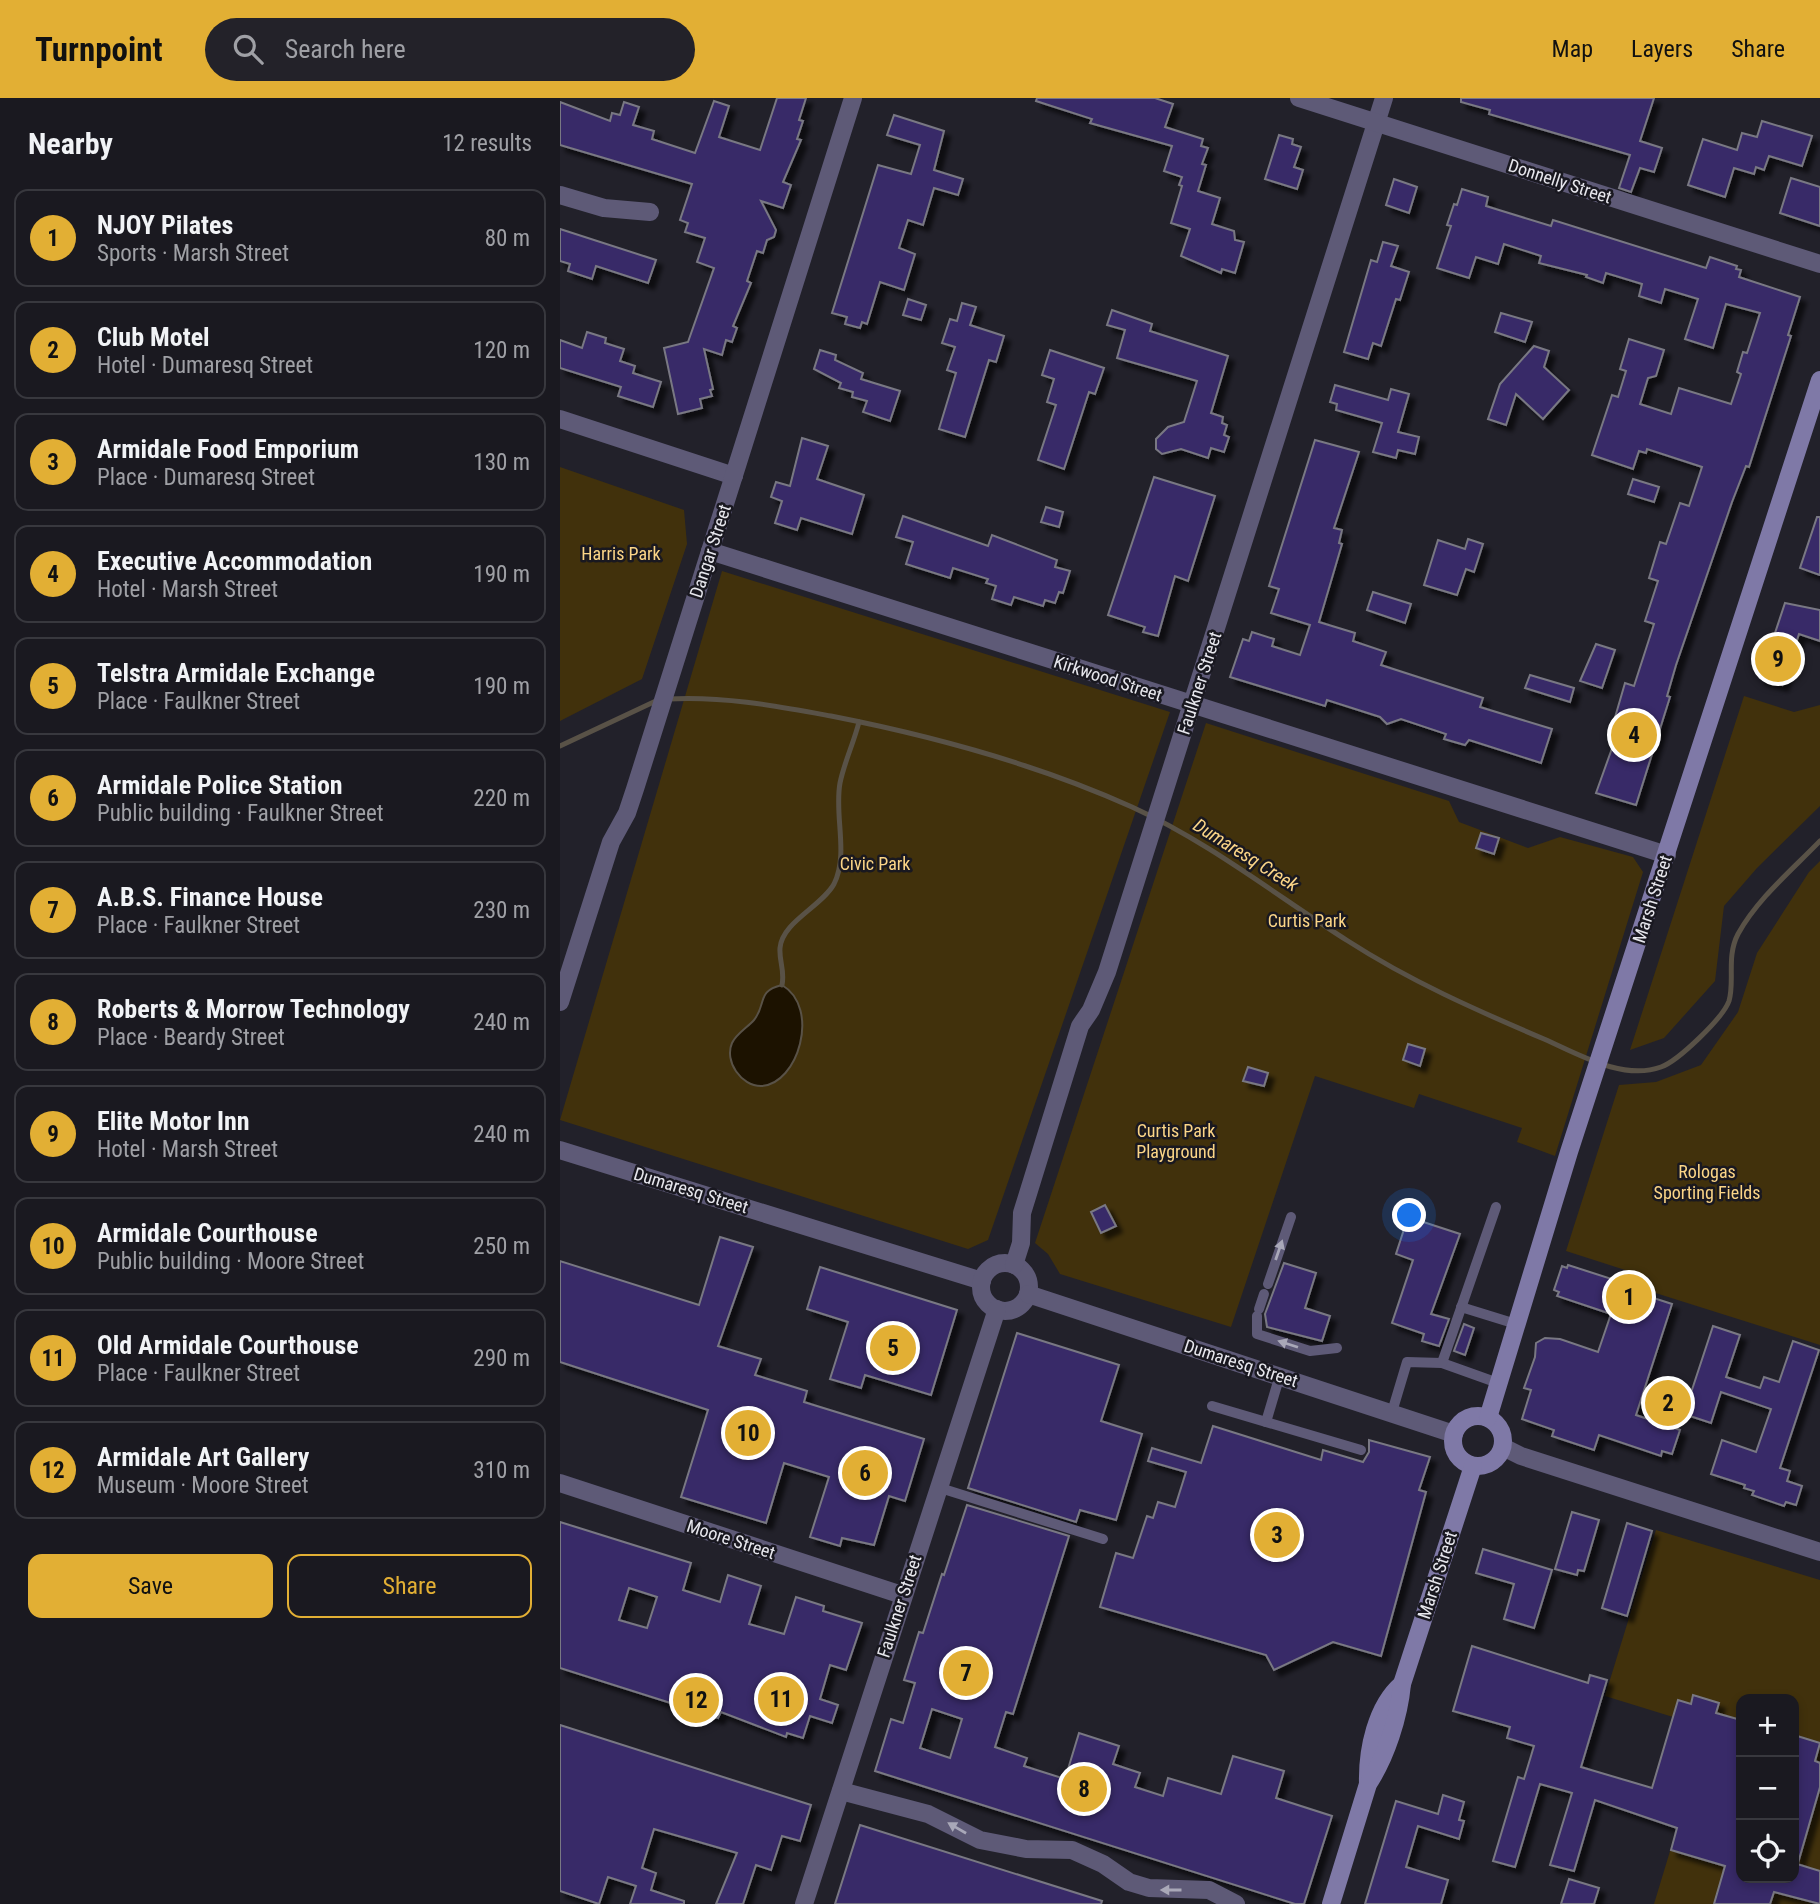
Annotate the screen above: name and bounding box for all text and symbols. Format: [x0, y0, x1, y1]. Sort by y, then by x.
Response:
search box [205, 18, 695, 81]
text: Turnpoint [35, 30, 163, 69]
icon: search [229, 30, 267, 68]
text: Search here [285, 34, 406, 64]
text: Map [1552, 35, 1593, 63]
text: Layers [1631, 35, 1693, 63]
text: Share [1731, 35, 1785, 63]
text: Nearby [28, 126, 113, 161]
text: 12 results [442, 130, 532, 157]
street label: Donnelly Street [1506, 154, 1614, 208]
text: NJOY Pilates [97, 210, 233, 240]
text: 1 [47, 225, 59, 252]
text: 80 m [485, 225, 530, 252]
text: Sports · Marsh Street [97, 240, 289, 267]
text: Club Motel [97, 322, 210, 352]
text: 2 [47, 337, 59, 364]
text: 120 m [473, 337, 530, 364]
text: Hotel · Dumaresq Street [97, 352, 313, 379]
text: Armidale Food Emporium [97, 434, 359, 464]
text: 3 [47, 449, 59, 476]
text: 130 m [473, 449, 530, 476]
text: Place · Dumaresq Street [97, 464, 315, 491]
street label: Dangar Street [685, 502, 735, 600]
park label: Harris Park [581, 543, 661, 564]
text: Executive Accommodation [97, 546, 372, 576]
text: 4 [47, 561, 59, 588]
text: 190 m [473, 561, 530, 588]
text: Hotel · Marsh Street [97, 576, 278, 603]
street label: Faulkner Street [1173, 629, 1225, 737]
pin: 9 [1755, 633, 1801, 685]
street label: Kirkwood Street [1051, 651, 1165, 705]
text: Telstra Armidale Exchange [97, 658, 375, 688]
text: 5 [47, 673, 59, 700]
text: 190 m [473, 673, 530, 700]
text: Place · Faulkner Street [97, 688, 300, 715]
pin: 4 [1611, 709, 1657, 761]
text: Armidale Police Station [97, 770, 343, 800]
text: 6 [47, 785, 59, 812]
text: 220 m [473, 785, 530, 812]
text: Public building · Faulkner Street [97, 800, 384, 827]
water label: Dumaresq Creek [1189, 814, 1303, 897]
park label: Civic Park [840, 853, 910, 874]
street label: Marsh Street [1628, 853, 1676, 945]
text: A.B.S. Finance House [97, 882, 323, 912]
text: 7 [47, 897, 59, 924]
text: 230 m [473, 897, 530, 924]
park label: Curtis Park [1268, 910, 1346, 931]
text: Place · Faulkner Street [97, 912, 300, 939]
text: Roberts & Morrow Technology [97, 994, 410, 1024]
text: 8 [47, 1009, 59, 1036]
text: 240 m [473, 1009, 530, 1036]
text: Place · Beardy Street [97, 1024, 285, 1051]
text: Elite Motor Inn [97, 1106, 250, 1136]
park label: Curtis Park Playground [1136, 1120, 1216, 1162]
text: 9 [47, 1121, 59, 1148]
text: 240 m [473, 1121, 530, 1148]
text: Hotel · Marsh Street [97, 1136, 278, 1163]
park label: Rologas Sporting Fields [1654, 1161, 1760, 1203]
street label: Dumaresq Street [631, 1163, 751, 1217]
your location [1392, 1198, 1426, 1232]
text: Armidale Courthouse [97, 1218, 318, 1248]
text: 10 [41, 1233, 65, 1260]
text: 250 m [473, 1233, 530, 1260]
one-way arrow [1275, 1240, 1285, 1261]
text: Public building · Moore Street [97, 1248, 364, 1275]
pin: 1 [1606, 1271, 1652, 1323]
pin: 5 [870, 1322, 916, 1374]
text: Old Armidale Courthouse [97, 1330, 359, 1360]
street label: Dumaresq Street [1181, 1335, 1301, 1391]
one-way arrow [1277, 1338, 1298, 1349]
text: 11 [41, 1345, 65, 1372]
text: 290 m [473, 1345, 530, 1372]
text: Place · Faulkner Street [97, 1360, 300, 1387]
pin: 2 [1645, 1377, 1691, 1429]
pin: 10 [725, 1407, 771, 1459]
text: Armidale Art Gallery [97, 1442, 309, 1472]
pin: 6 [842, 1447, 888, 1499]
text: 12 [41, 1457, 65, 1484]
text: 310 m [473, 1457, 530, 1484]
text: Museum · Moore Street [97, 1472, 309, 1499]
pin: 3 [1254, 1509, 1300, 1561]
street label: Moore Street [684, 1515, 778, 1563]
street label: Marsh Street [1413, 1529, 1461, 1621]
street label: Faulkner Street [873, 1552, 925, 1660]
button: Save [28, 1554, 273, 1618]
button: Share [287, 1554, 532, 1618]
pin: 7 [943, 1647, 989, 1699]
pin: 11 [758, 1673, 804, 1725]
pin: 12 [673, 1674, 719, 1726]
map controls [1736, 1694, 1799, 1883]
button: + [1736, 1694, 1799, 1757]
button: − [1736, 1757, 1799, 1820]
pin: 8 [1061, 1763, 1107, 1815]
button: locate [1736, 1820, 1799, 1883]
one-way arrow [947, 1822, 967, 1834]
one-way arrow [1160, 1884, 1182, 1895]

